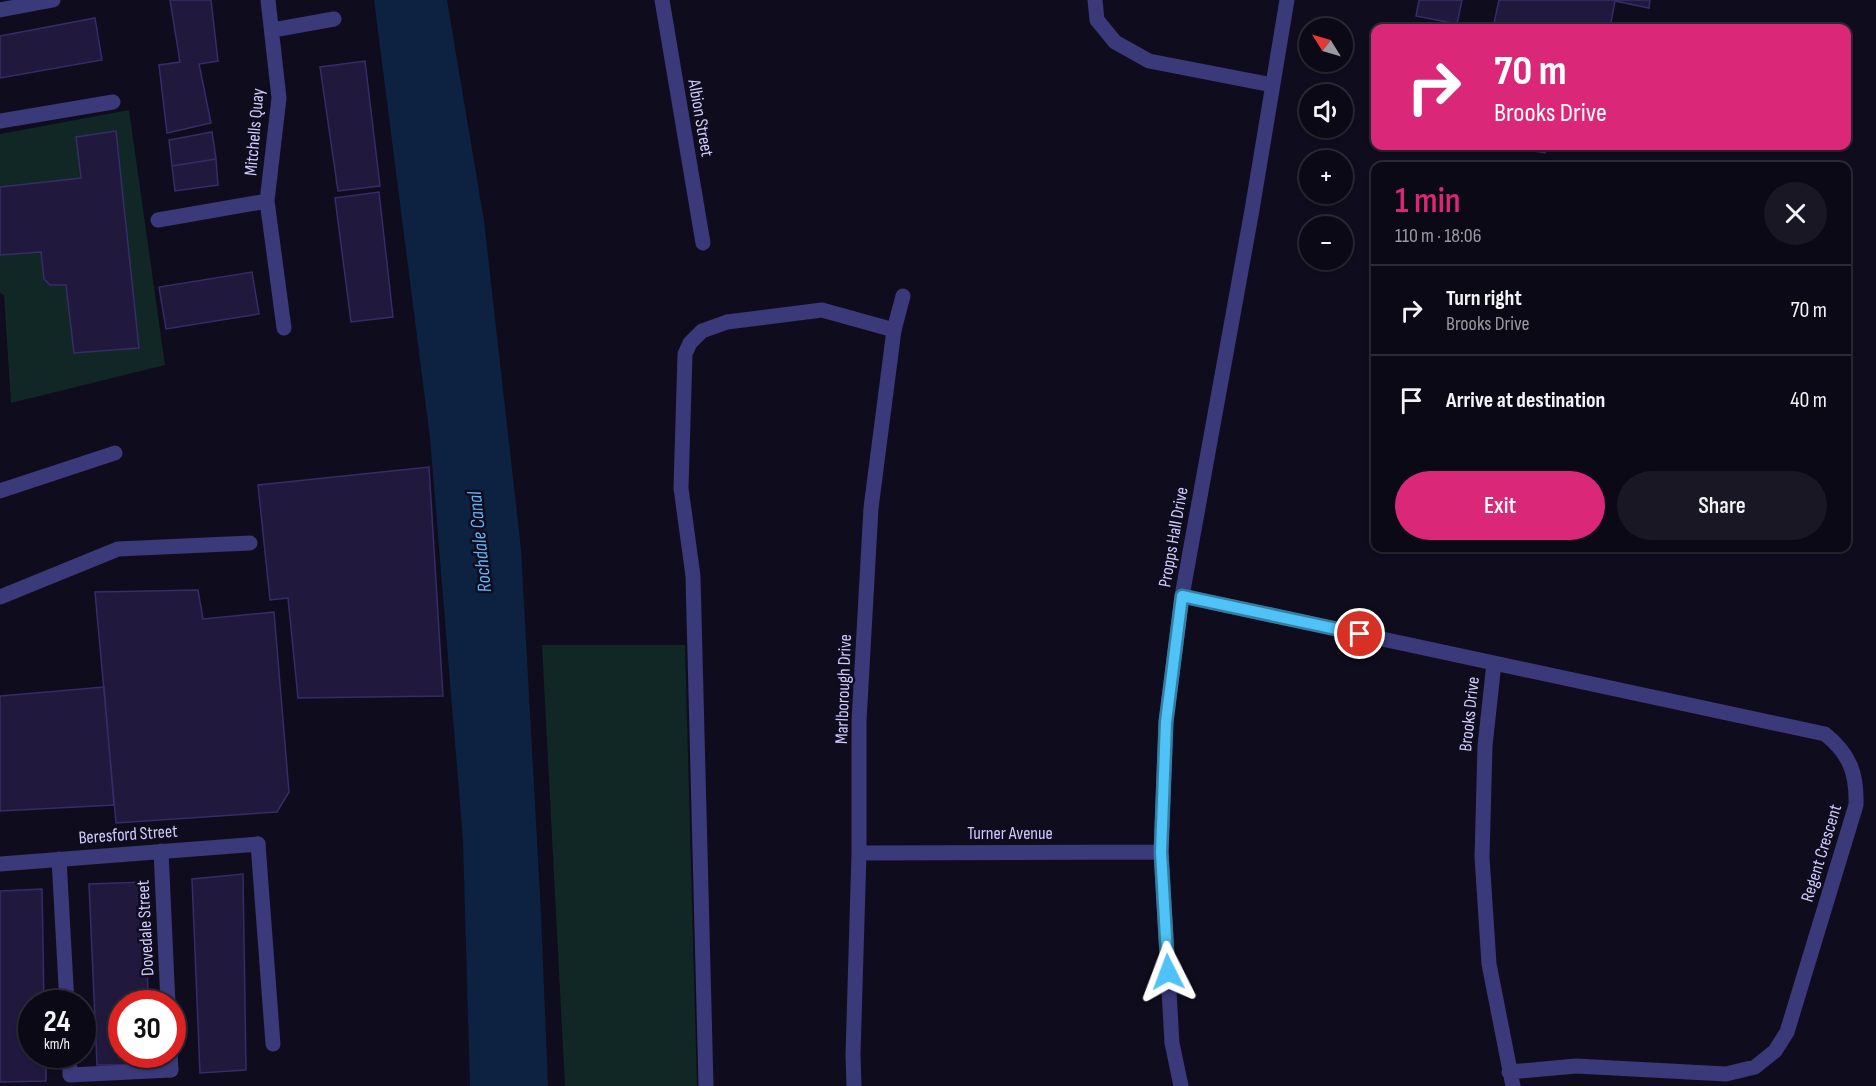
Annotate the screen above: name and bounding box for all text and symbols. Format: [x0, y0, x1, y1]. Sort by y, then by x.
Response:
north arrow [1299, 18, 1353, 72]
map controls [1299, 18, 1353, 270]
text: 70 m [1494, 46, 1567, 97]
icon: right [1395, 48, 1473, 126]
street label: Albion Street [683, 77, 718, 159]
button: sound [1299, 84, 1353, 138]
street label: Mitchells Quay [240, 87, 269, 177]
text: Brooks Drive [1494, 97, 1607, 129]
button: + [1299, 150, 1353, 204]
text: 1 min [1395, 180, 1460, 223]
button: close [1764, 182, 1827, 245]
button: − [1299, 216, 1353, 270]
text: 110 m · 18:06 [1395, 224, 1481, 248]
text: Turn right [1446, 285, 1522, 312]
icon: right [1395, 294, 1428, 327]
text: 70 m [1791, 297, 1827, 324]
text: Brooks Drive [1446, 312, 1530, 336]
icon: arrive [1395, 384, 1428, 417]
text: Arrive at destination [1446, 387, 1605, 414]
text: 40 m [1790, 387, 1827, 414]
button: Exit [1395, 471, 1605, 540]
button: Share [1617, 471, 1827, 540]
street label: Propps Hall Drive [1154, 485, 1193, 589]
water label: Rochdale Canal [463, 489, 497, 594]
pin [1334, 608, 1385, 659]
icon: arrive [1343, 617, 1376, 650]
street label: Marlborough Drive [831, 634, 856, 744]
street label: Brooks Drive [1455, 676, 1484, 753]
street label: Regent Crescent [1797, 801, 1846, 904]
street label: Beresford Street [78, 821, 179, 848]
street label: Turner Avenue [967, 823, 1053, 844]
street label: Dovedale Street [132, 879, 158, 977]
position arrow [1136, 940, 1200, 1004]
speed limit sign: 30 [108, 990, 186, 1068]
text: 24 [44, 1004, 70, 1040]
text: km/h [44, 1035, 70, 1054]

